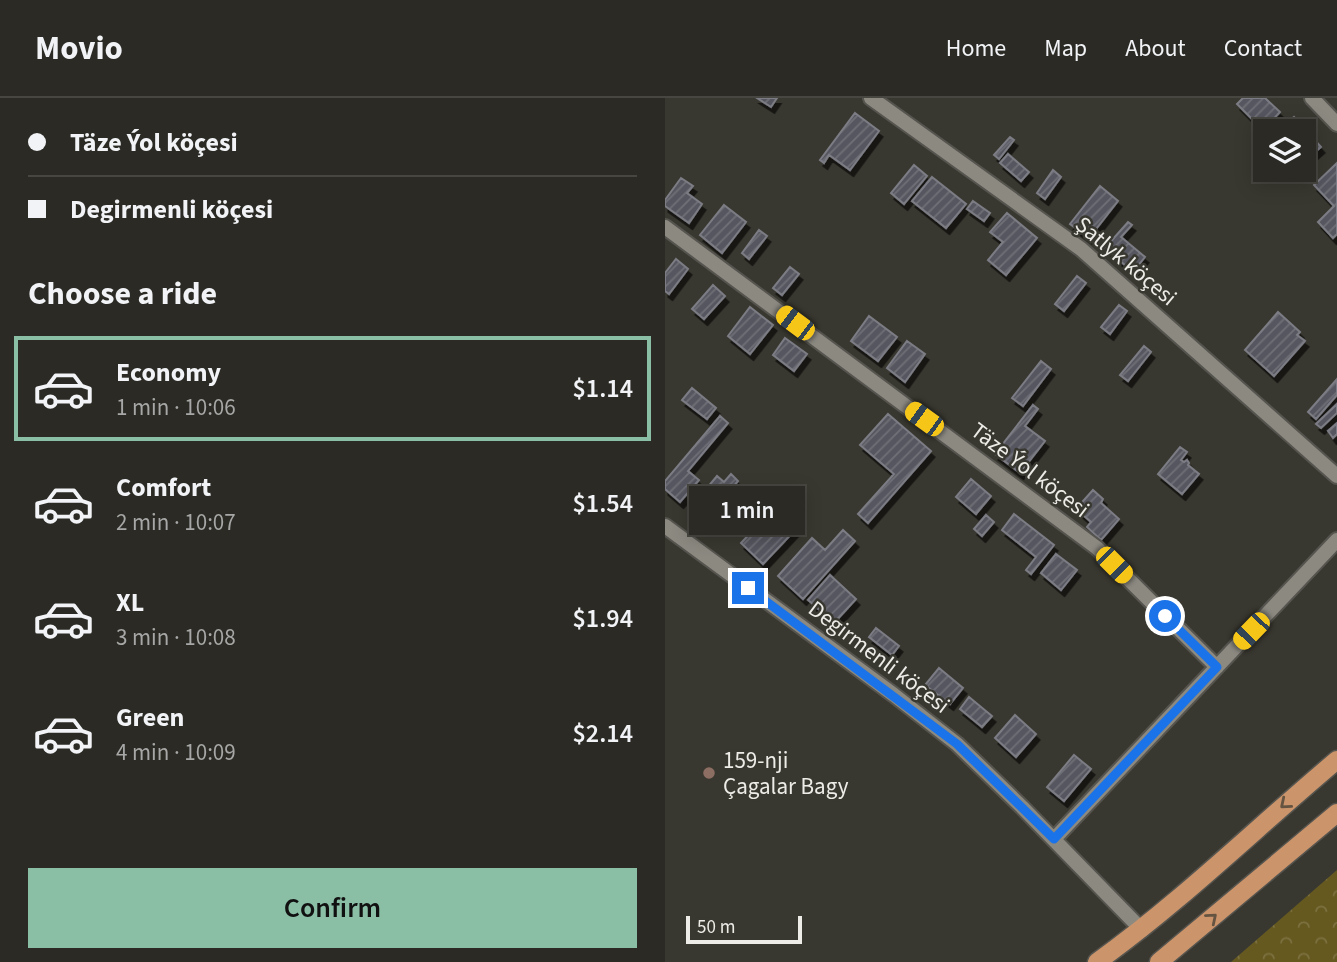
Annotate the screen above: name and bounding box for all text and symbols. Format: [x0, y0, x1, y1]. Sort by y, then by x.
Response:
text: Movio [35, 25, 123, 72]
text: Home [946, 31, 1006, 66]
text: Map [1044, 31, 1087, 66]
text: About [1125, 31, 1186, 66]
text: Contact [1224, 31, 1302, 66]
map controls [1253, 119, 1316, 182]
button: layers [1253, 119, 1316, 182]
text: Täze Ýol köçesi [70, 124, 238, 161]
text: Degirmenli köçesi [70, 191, 273, 228]
street label: Şatlyk köçesi [1068, 208, 1184, 314]
text: Choose a ride [28, 271, 217, 317]
car [772, 302, 819, 344]
text: Economy [116, 354, 221, 391]
icon: car [32, 357, 95, 420]
text: $1.14 [572, 370, 633, 407]
text: 1 min · 10:06 [116, 391, 236, 424]
car [901, 398, 948, 440]
street label: Täze Ýol köçesi [964, 414, 1096, 526]
text: Comfort [116, 469, 211, 506]
icon: car [32, 472, 95, 535]
text: $1.54 [572, 485, 633, 522]
callout: 1 min [690, 486, 806, 536]
text: 1 min [720, 494, 774, 527]
text: 2 min · 10:07 [116, 506, 236, 539]
car [1092, 543, 1137, 587]
route end [732, 572, 764, 604]
text: XL [116, 584, 144, 621]
icon: car [32, 587, 95, 650]
street label: Degirmenli köçesi [801, 593, 957, 721]
text: $1.94 [572, 600, 633, 637]
route start [1149, 600, 1181, 632]
car [1229, 609, 1274, 653]
text: 3 min · 10:08 [116, 621, 236, 654]
text: Green [116, 699, 184, 736]
icon: car [32, 702, 95, 765]
text: $2.14 [572, 715, 633, 752]
text: 4 min · 10:09 [116, 736, 236, 769]
place label: 159-nji Çagalar Bagy [723, 744, 849, 803]
marker: 159-nji Çagalar Bagy [701, 765, 717, 781]
one-way arrow [1280, 796, 1293, 808]
button: Confirm [28, 868, 637, 948]
scale bar [686, 913, 801, 945]
text: 50 m [697, 914, 735, 941]
one-way arrow [1203, 914, 1216, 926]

